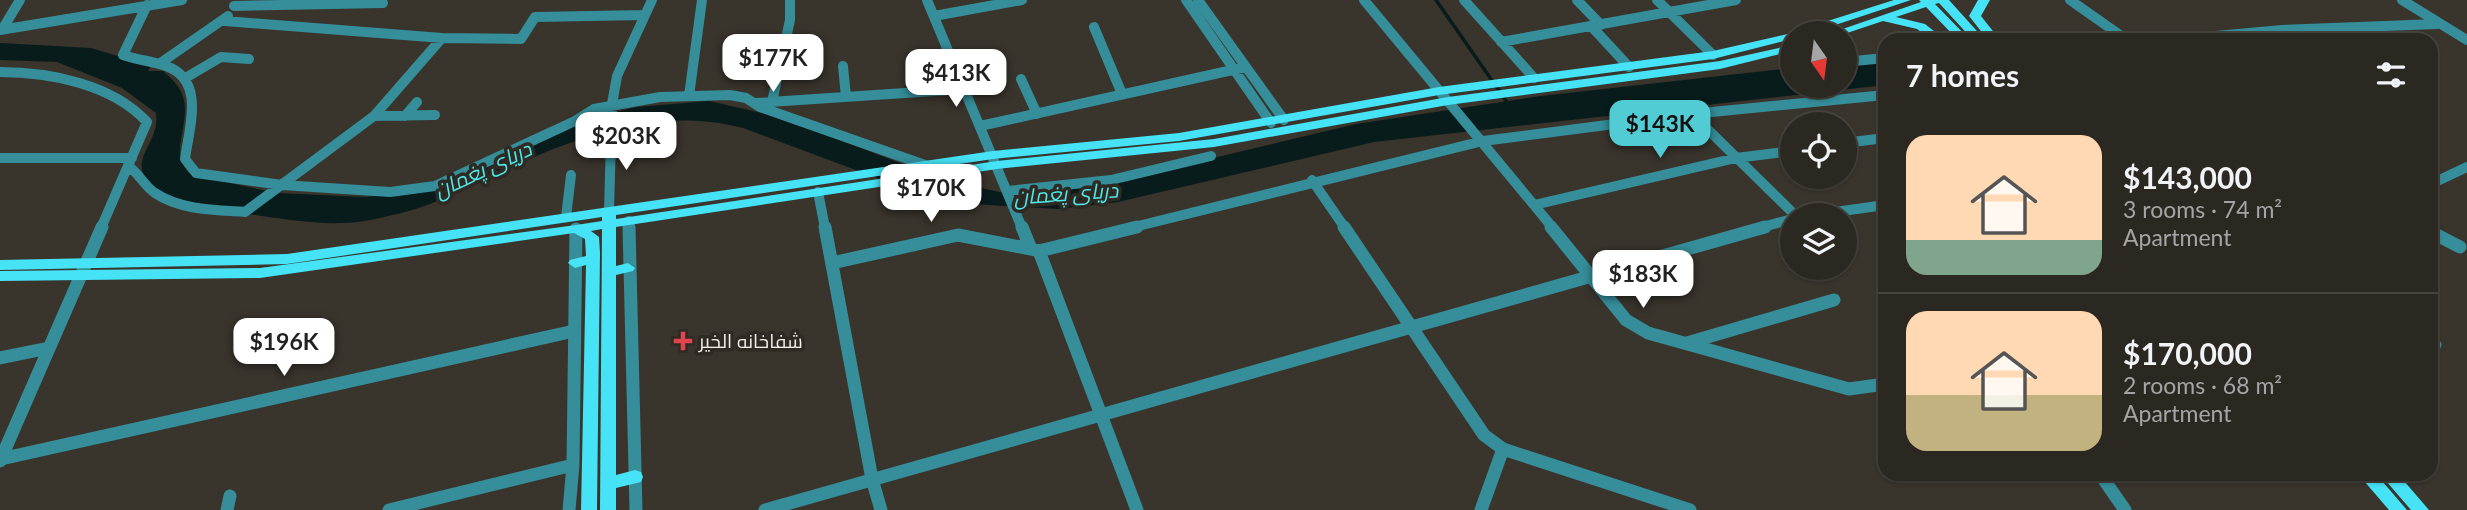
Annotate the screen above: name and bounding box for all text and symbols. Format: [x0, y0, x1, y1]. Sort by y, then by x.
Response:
north arrow [1780, 21, 1857, 98]
map controls [1780, 21, 1857, 280]
pin: $177K [724, 34, 822, 94]
text: $177K [738, 43, 808, 71]
pin: $413K [907, 50, 1005, 109]
icon: filters [2372, 56, 2410, 94]
text: 7 homes [1906, 57, 2019, 93]
text: $413K [921, 58, 991, 86]
pin: $143K [1611, 100, 1709, 160]
text: $143K [1625, 109, 1695, 137]
button: locate [1780, 112, 1857, 189]
pin: $203K [577, 113, 675, 172]
text: $203K [591, 121, 661, 149]
water label: دریای پغمان [430, 135, 537, 205]
text: $143,000 [2123, 159, 2252, 195]
icon: home [1962, 163, 2046, 247]
pin: $170K [882, 164, 980, 224]
text: $170K [896, 173, 966, 201]
water label: دریای پغمان [1013, 176, 1120, 212]
text: 3 rooms · 74 m² [2123, 195, 2282, 223]
button: layers [1780, 203, 1857, 280]
text: Apartment [2123, 223, 2231, 251]
pin: $183K [1594, 250, 1692, 310]
text: $183K [1608, 259, 1678, 287]
pin: $196K [235, 318, 333, 378]
text: $196K [249, 327, 319, 355]
place label: شفاخانه الخیر [698, 329, 803, 353]
marker: شفاخانه الخیر [673, 331, 693, 351]
text: $170,000 [2123, 335, 2252, 371]
icon: home [1962, 339, 2046, 423]
text: 2 rooms · 68 m² [2123, 371, 2282, 399]
text: Apartment [2123, 399, 2231, 427]

